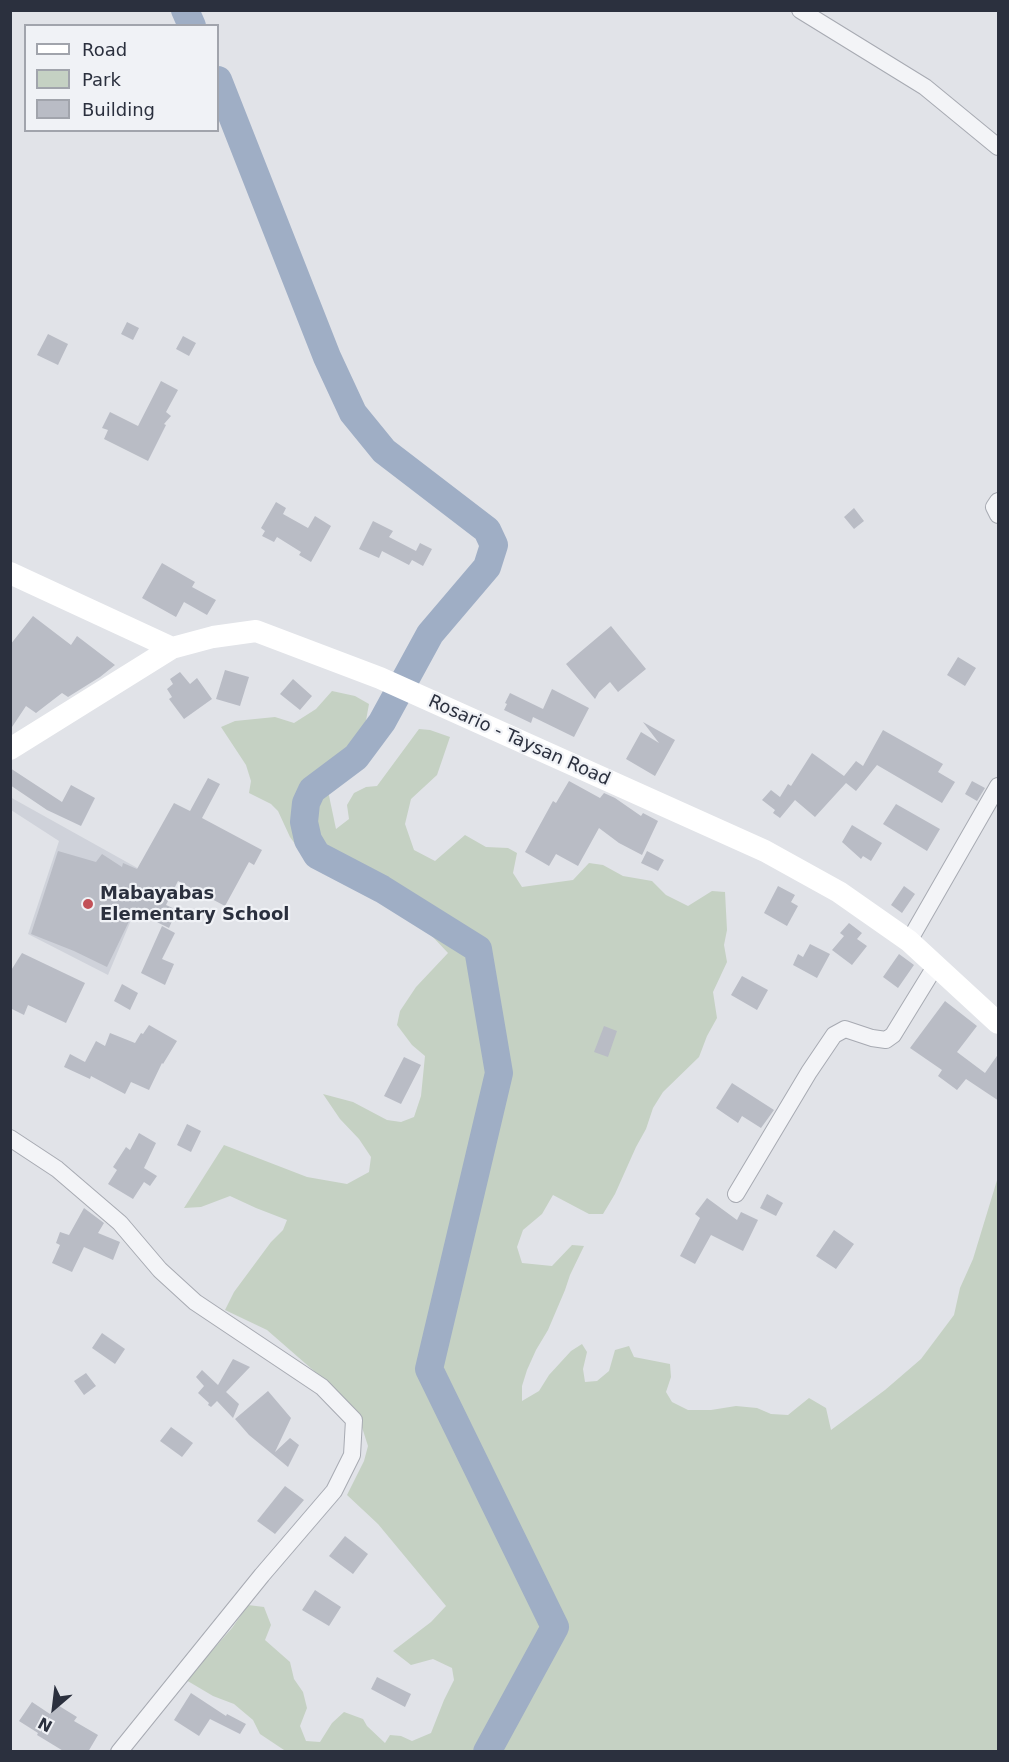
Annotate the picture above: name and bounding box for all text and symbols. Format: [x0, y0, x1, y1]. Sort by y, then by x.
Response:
legend [24, 24, 219, 132]
text: Road [82, 39, 127, 60]
text: Park [82, 69, 121, 90]
text: Building [82, 99, 155, 120]
street label: Rosario - Taysan Road [425, 691, 613, 791]
place label: Mabayabas Elementary School [100, 883, 289, 926]
marker: Mabayabas Elementary School [81, 897, 95, 911]
north arrow [24, 1678, 84, 1738]
text: N [35, 1713, 56, 1736]

